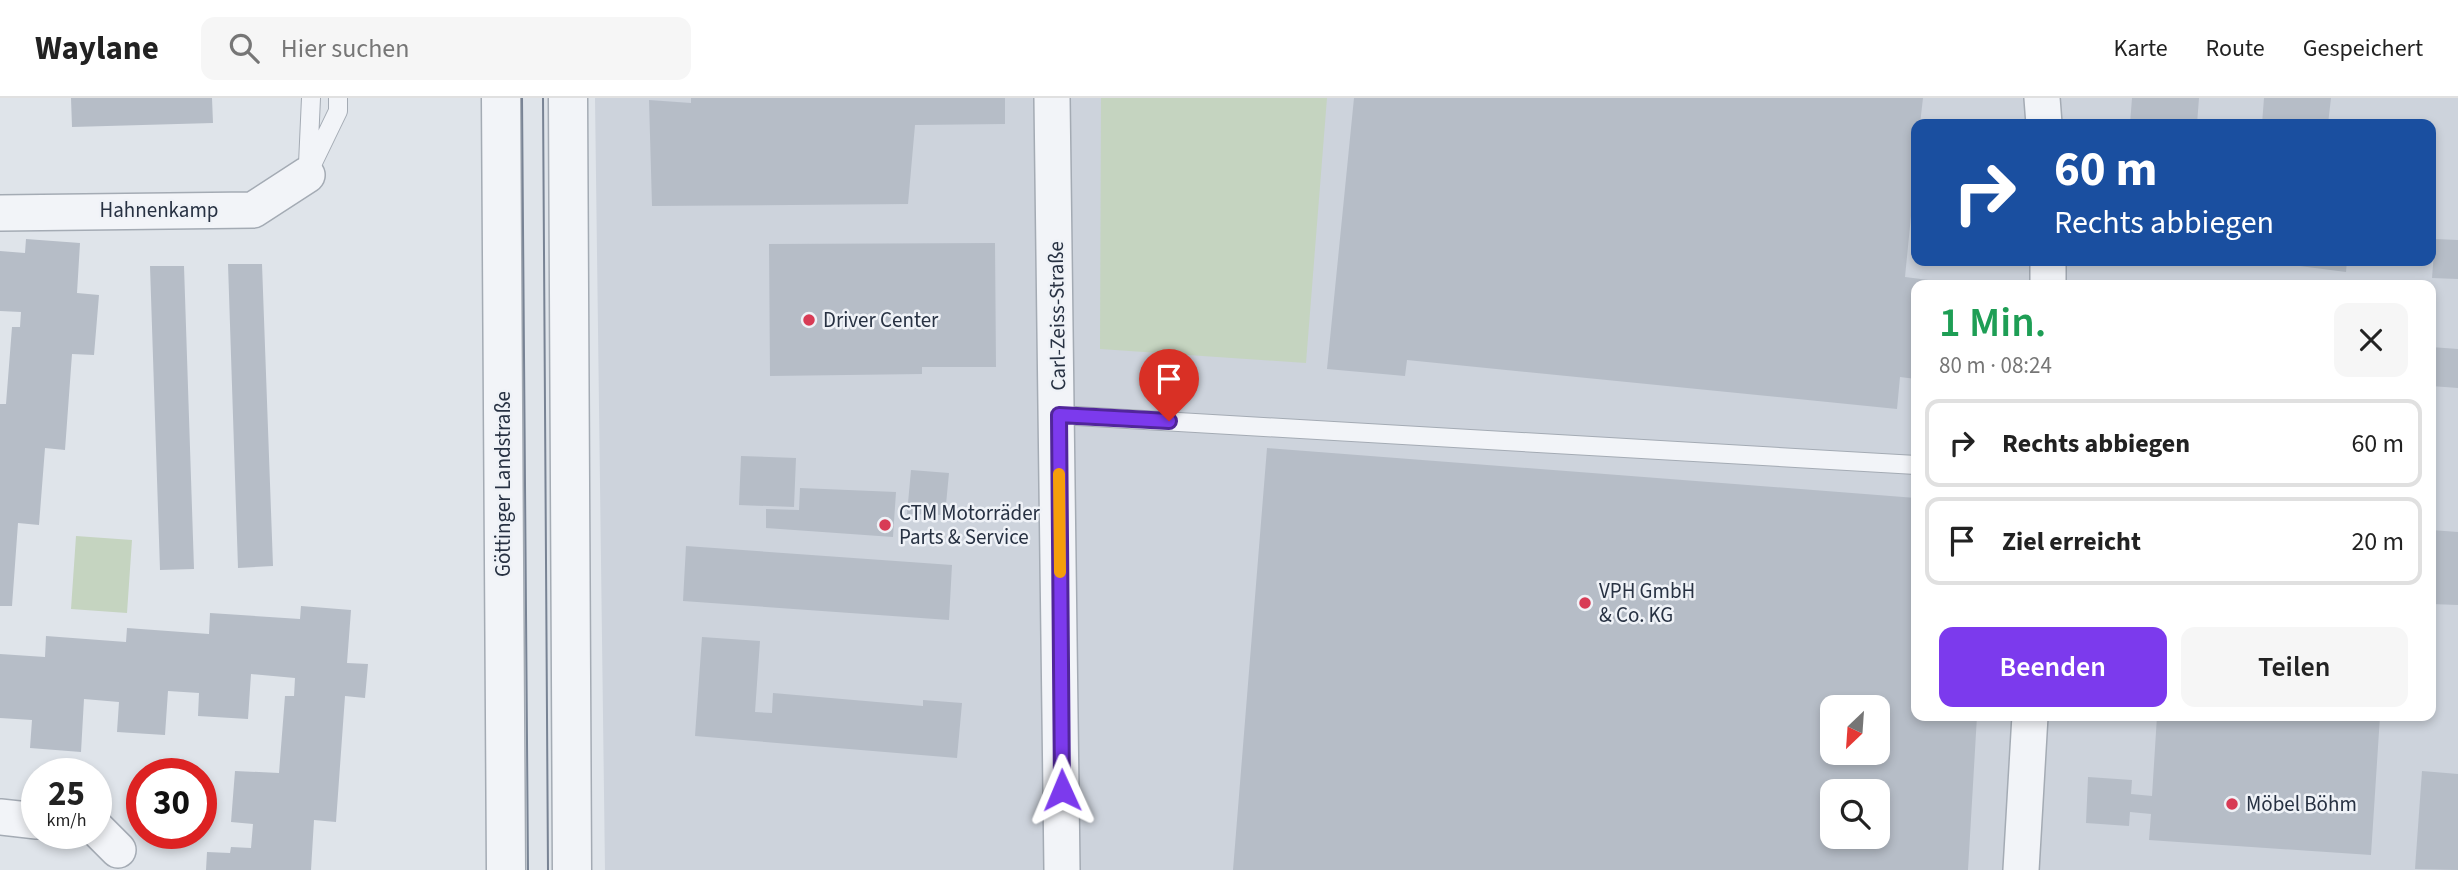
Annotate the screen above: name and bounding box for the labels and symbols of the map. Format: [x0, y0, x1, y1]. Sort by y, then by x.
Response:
street label: Hahnenkamp [100, 195, 218, 225]
street label: Carl-Zeiss-Straße [1041, 241, 1073, 391]
place label: Driver Center [823, 305, 939, 335]
marker: Driver Center [801, 312, 817, 328]
pin [1139, 349, 1199, 421]
street label: Göttinger Landstraße [488, 391, 518, 577]
place label: CTM Motorräder Parts & Service [899, 498, 1041, 552]
marker: CTM Motorräder Parts & Service [877, 517, 893, 533]
place label: VPH GmbH & Co. KG [1599, 576, 1695, 630]
marker: VPH GmbH & Co. KG [1577, 595, 1593, 611]
north arrow [1820, 695, 1890, 765]
position arrow [1025, 753, 1099, 827]
speed limit sign: 30 [126, 758, 217, 849]
place label: Möbel Böhm [2246, 789, 2357, 819]
marker: Möbel Böhm [2224, 796, 2240, 812]

